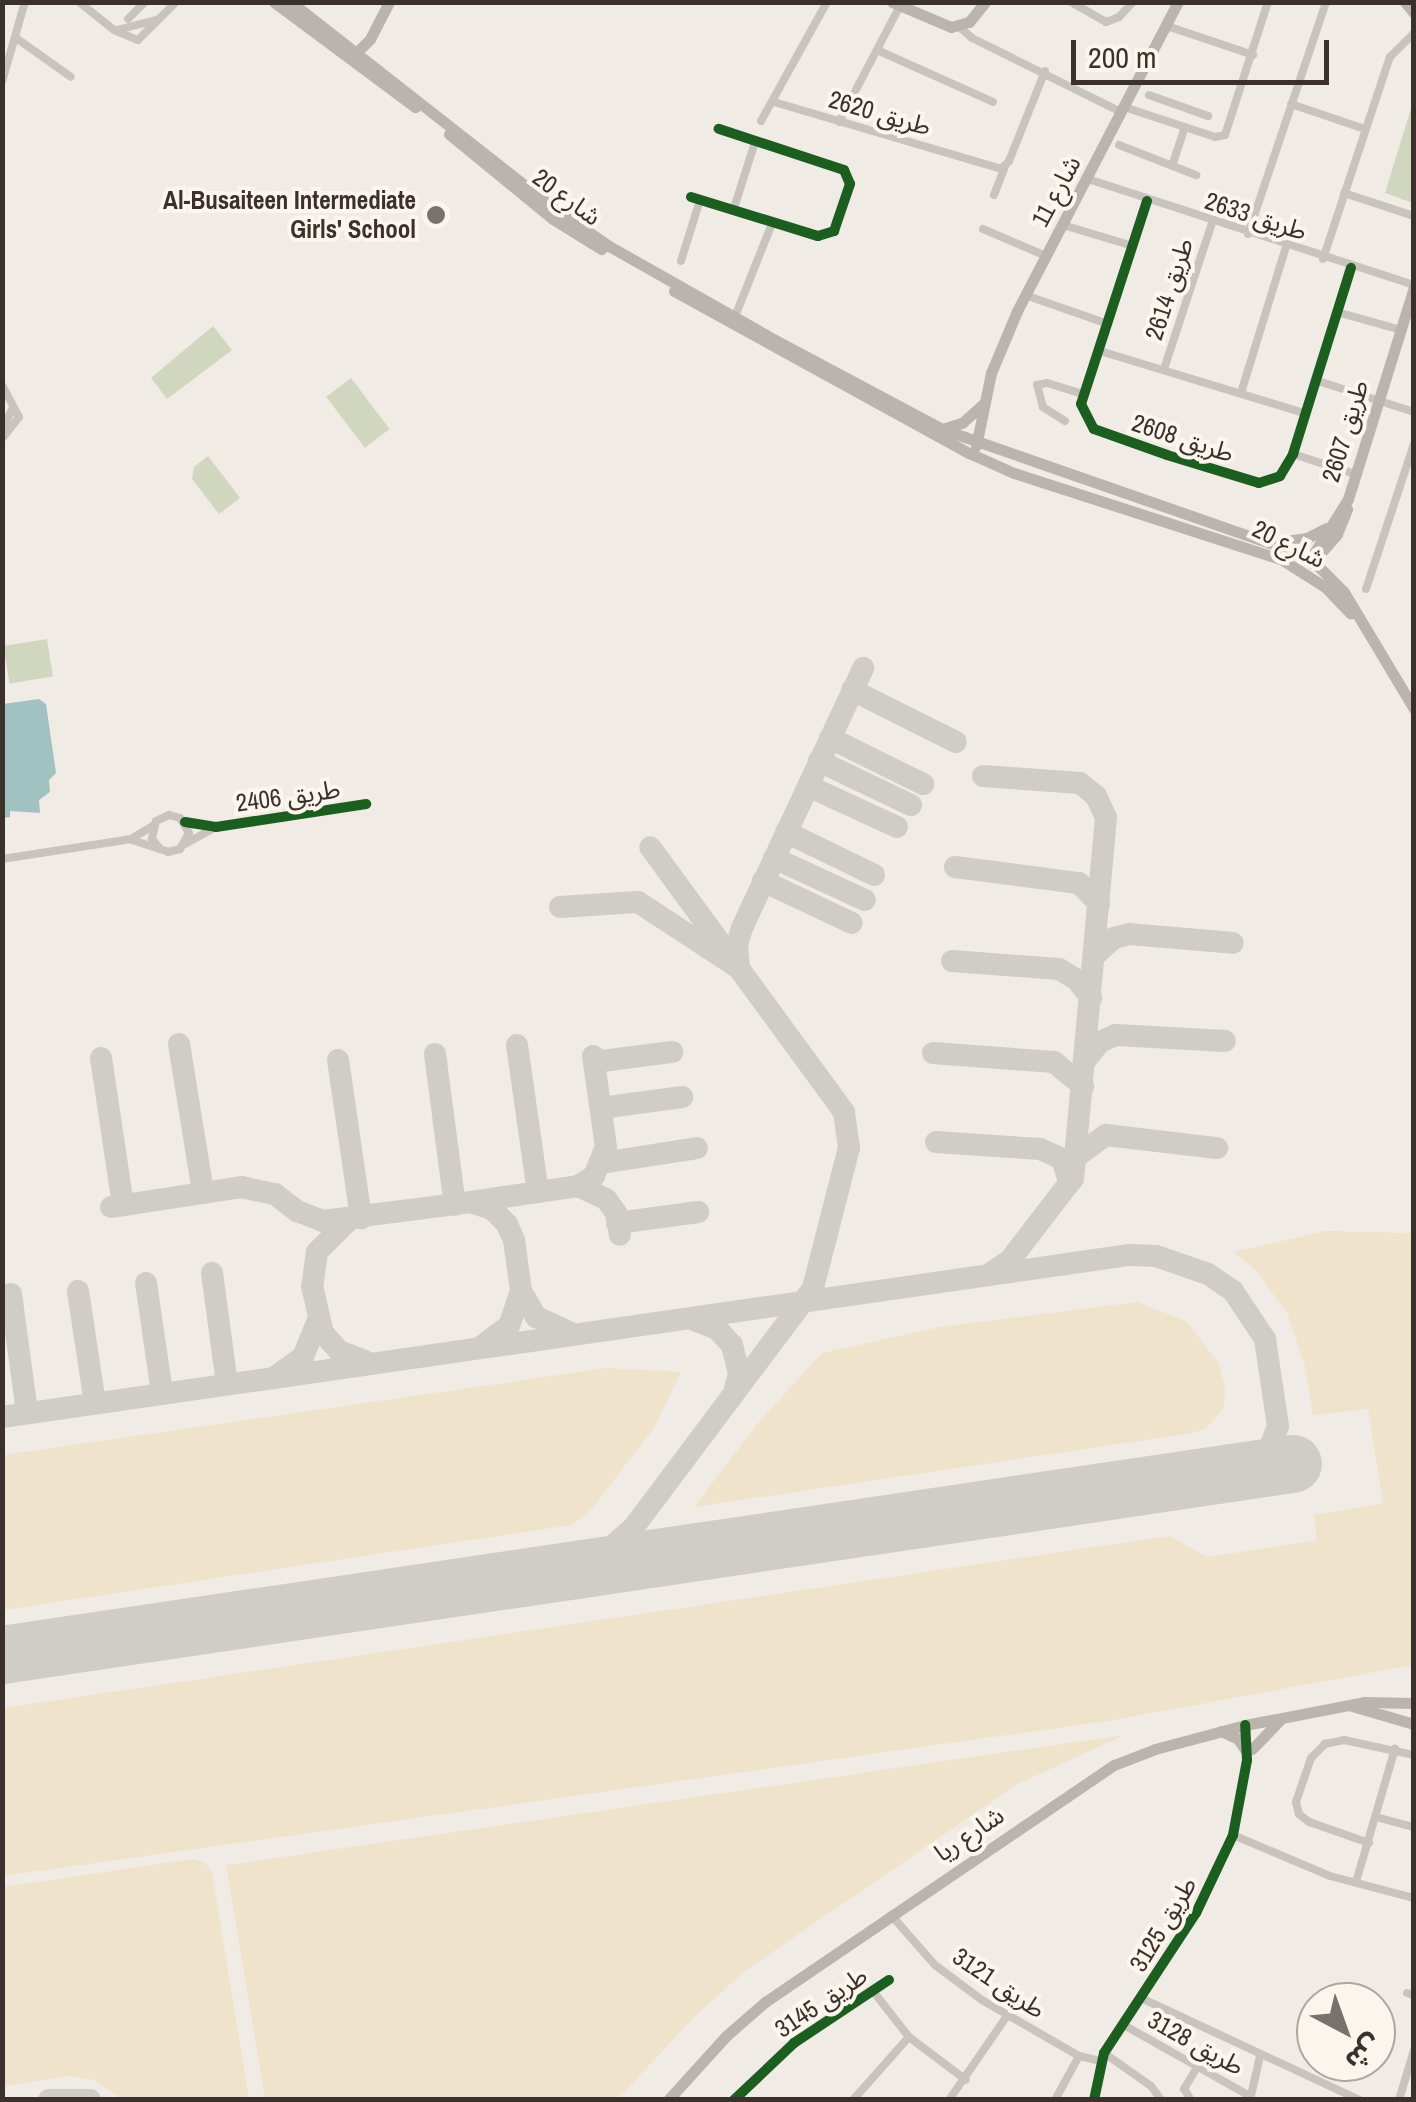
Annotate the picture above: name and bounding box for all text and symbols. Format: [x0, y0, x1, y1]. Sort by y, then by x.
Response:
scale bar [1076, 20, 1334, 82]
text: 200 m [1088, 37, 1156, 77]
street label: طريق 2620 [825, 84, 935, 142]
street label: شارع 11 [1025, 151, 1087, 231]
street label: شارع 20 [527, 162, 607, 232]
place label: Al-Busaiteen Intermediate Girls' School [163, 186, 416, 245]
street label: طريق 2633 [1201, 186, 1311, 246]
marker: Al-Busaiteen Intermediate Girls' School [425, 204, 447, 226]
street label: طريق 2614 [1139, 234, 1199, 344]
street label: طريق 2607 [1315, 376, 1375, 486]
street label: طريق 2608 [1128, 408, 1238, 468]
street label: شارع 20 [1248, 514, 1330, 574]
street label: طريق 2406 [234, 774, 342, 818]
street label: شارع ريا [928, 1800, 1010, 1868]
street label: طريق 3125 [1123, 1871, 1203, 1977]
street label: طريق 3121 [947, 1941, 1051, 2025]
street label: طريق 3145 [769, 1960, 873, 2044]
north arrow [1296, 1982, 1396, 2082]
street label: طريق 3128 [1143, 2004, 1249, 2082]
text: ش [1337, 2026, 1391, 2080]

